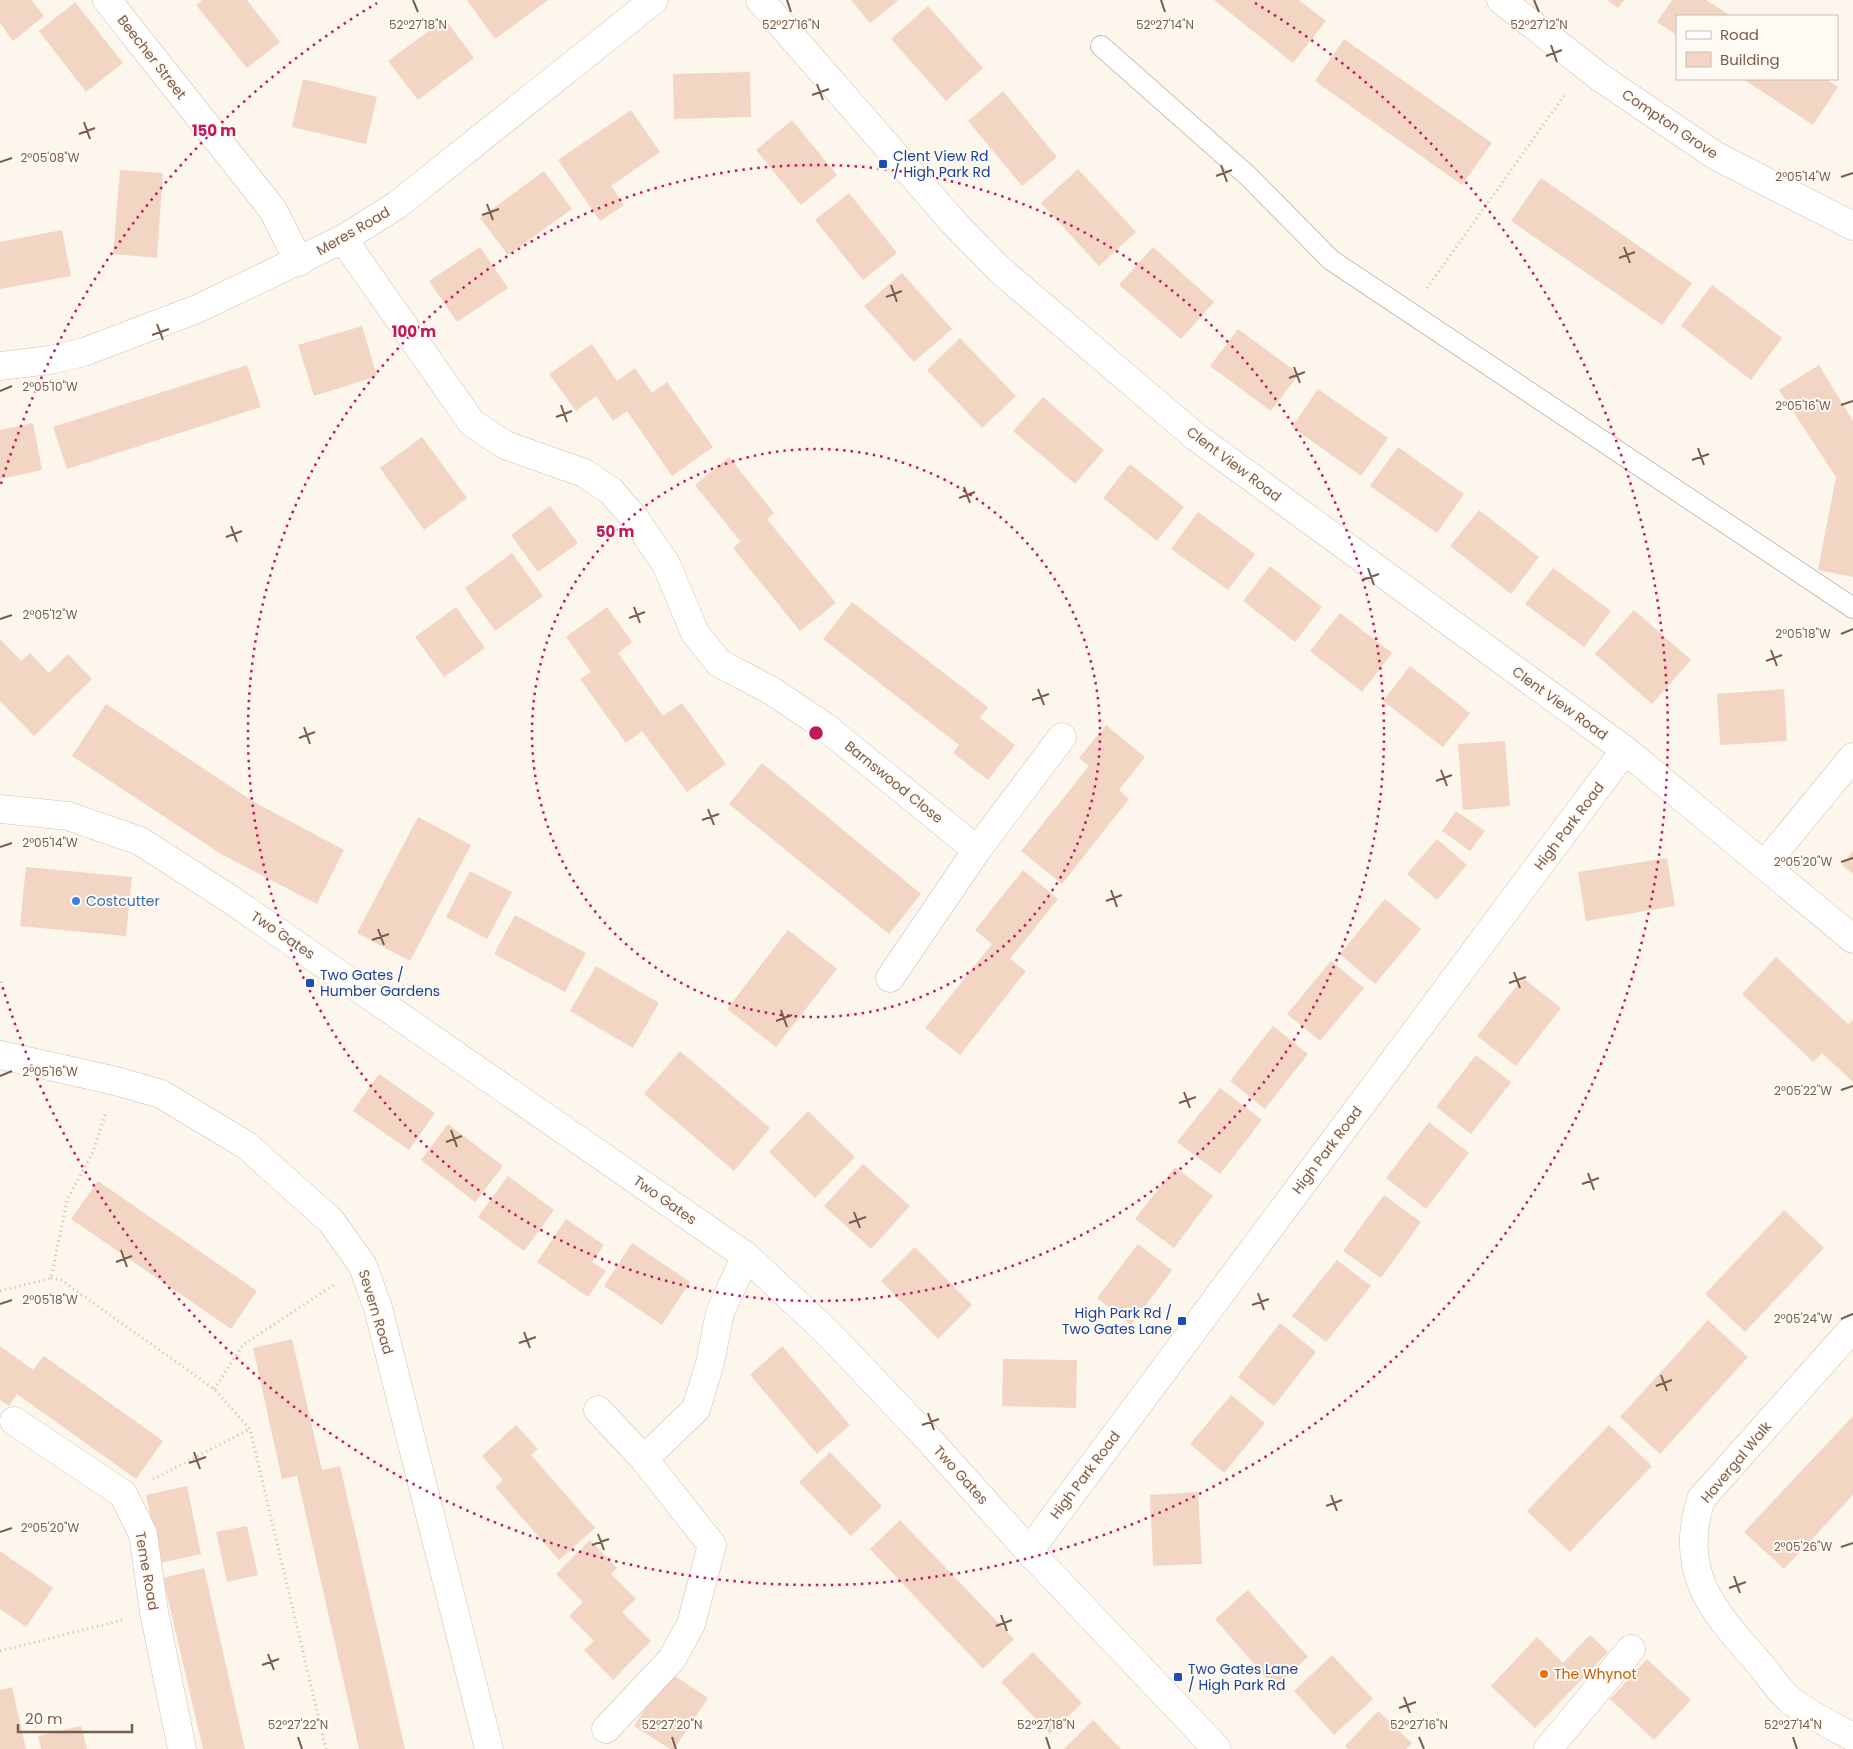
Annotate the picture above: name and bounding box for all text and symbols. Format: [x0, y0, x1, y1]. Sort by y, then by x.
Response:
street label: Beecher Street [113, 11, 191, 103]
legend [1676, 15, 1838, 80]
text: 52°27'18"N [389, 16, 447, 33]
text: 52°27'16"N [762, 16, 820, 33]
text: 52°27'14"N [1136, 16, 1194, 33]
text: 52°27'12"N [1510, 16, 1568, 33]
text: Road [1720, 24, 1759, 45]
text: Building [1720, 49, 1780, 70]
street label: Compton Grove [1618, 84, 1722, 164]
text: 150 m [192, 120, 236, 141]
place label: Clent View Rd / High Park Rd [893, 146, 990, 182]
text: 2°05'08"W [20, 149, 80, 166]
marker: Clent View Rd / High Park Rd [877, 158, 889, 170]
text: 2°05'14"W [1775, 168, 1831, 185]
street label: Meres Road [312, 202, 394, 260]
text: 100 m [392, 321, 436, 342]
text: 2°05'10"W [22, 378, 78, 395]
text: 2°05'16"W [1775, 397, 1831, 414]
street label: Clent View Road [1182, 422, 1286, 506]
text: 50 m [596, 521, 634, 542]
text: 2°05'12"W [23, 606, 78, 623]
text: 2°05'18"W [1775, 625, 1831, 642]
street label: Clent View Road [1508, 661, 1612, 745]
centre of rings [807, 724, 825, 742]
street label: Barnswood Close [841, 736, 948, 828]
street label: High Park Road [1529, 778, 1609, 874]
text: 2°05'14"W [22, 834, 78, 851]
text: 2°05'20"W [1774, 853, 1833, 870]
place label: Costcutter [86, 891, 160, 911]
marker: Costcutter [70, 895, 82, 907]
street label: Two Gates [247, 906, 319, 964]
place label: Two Gates / Humber Gardens [320, 965, 440, 1001]
marker: Two Gates / Humber Gardens [304, 977, 316, 989]
text: 2°05'16"W [22, 1063, 78, 1080]
text: 2°05'22"W [1774, 1082, 1832, 1099]
street label: High Park Road [1287, 1102, 1367, 1198]
street label: Two Gates [629, 1171, 701, 1229]
street label: Severn Road [354, 1267, 398, 1357]
text: 2°05'18"W [22, 1291, 78, 1308]
place label: High Park Rd / Two Gates Lane [1062, 1303, 1172, 1339]
text: 2°05'24"W [1774, 1310, 1833, 1327]
marker: High Park Rd / Two Gates Lane [1176, 1315, 1188, 1327]
street label: Havergal Walk [1696, 1416, 1777, 1507]
street label: High Park Road [1045, 1427, 1125, 1523]
street label: Two Gates [929, 1441, 993, 1509]
text: 2°05'20"W [21, 1519, 80, 1536]
street label: Teme Road [130, 1530, 164, 1612]
text: 2°05'26"W [1774, 1538, 1833, 1555]
place label: Two Gates Lane / High Park Rd [1188, 1659, 1298, 1695]
place label: The Whynot [1554, 1664, 1636, 1684]
marker: The Whynot [1538, 1668, 1550, 1680]
marker: Two Gates Lane / High Park Rd [1172, 1671, 1184, 1683]
scale bar [18, 1702, 131, 1734]
text: 20 m [25, 1708, 63, 1729]
text: 52°27'22"N [268, 1716, 328, 1733]
text: 52°27'20"N [641, 1716, 703, 1733]
text: 52°27'18"N [1017, 1716, 1075, 1733]
text: 52°27'16"N [1390, 1716, 1448, 1733]
text: 52°27'14"N [1764, 1716, 1822, 1733]

